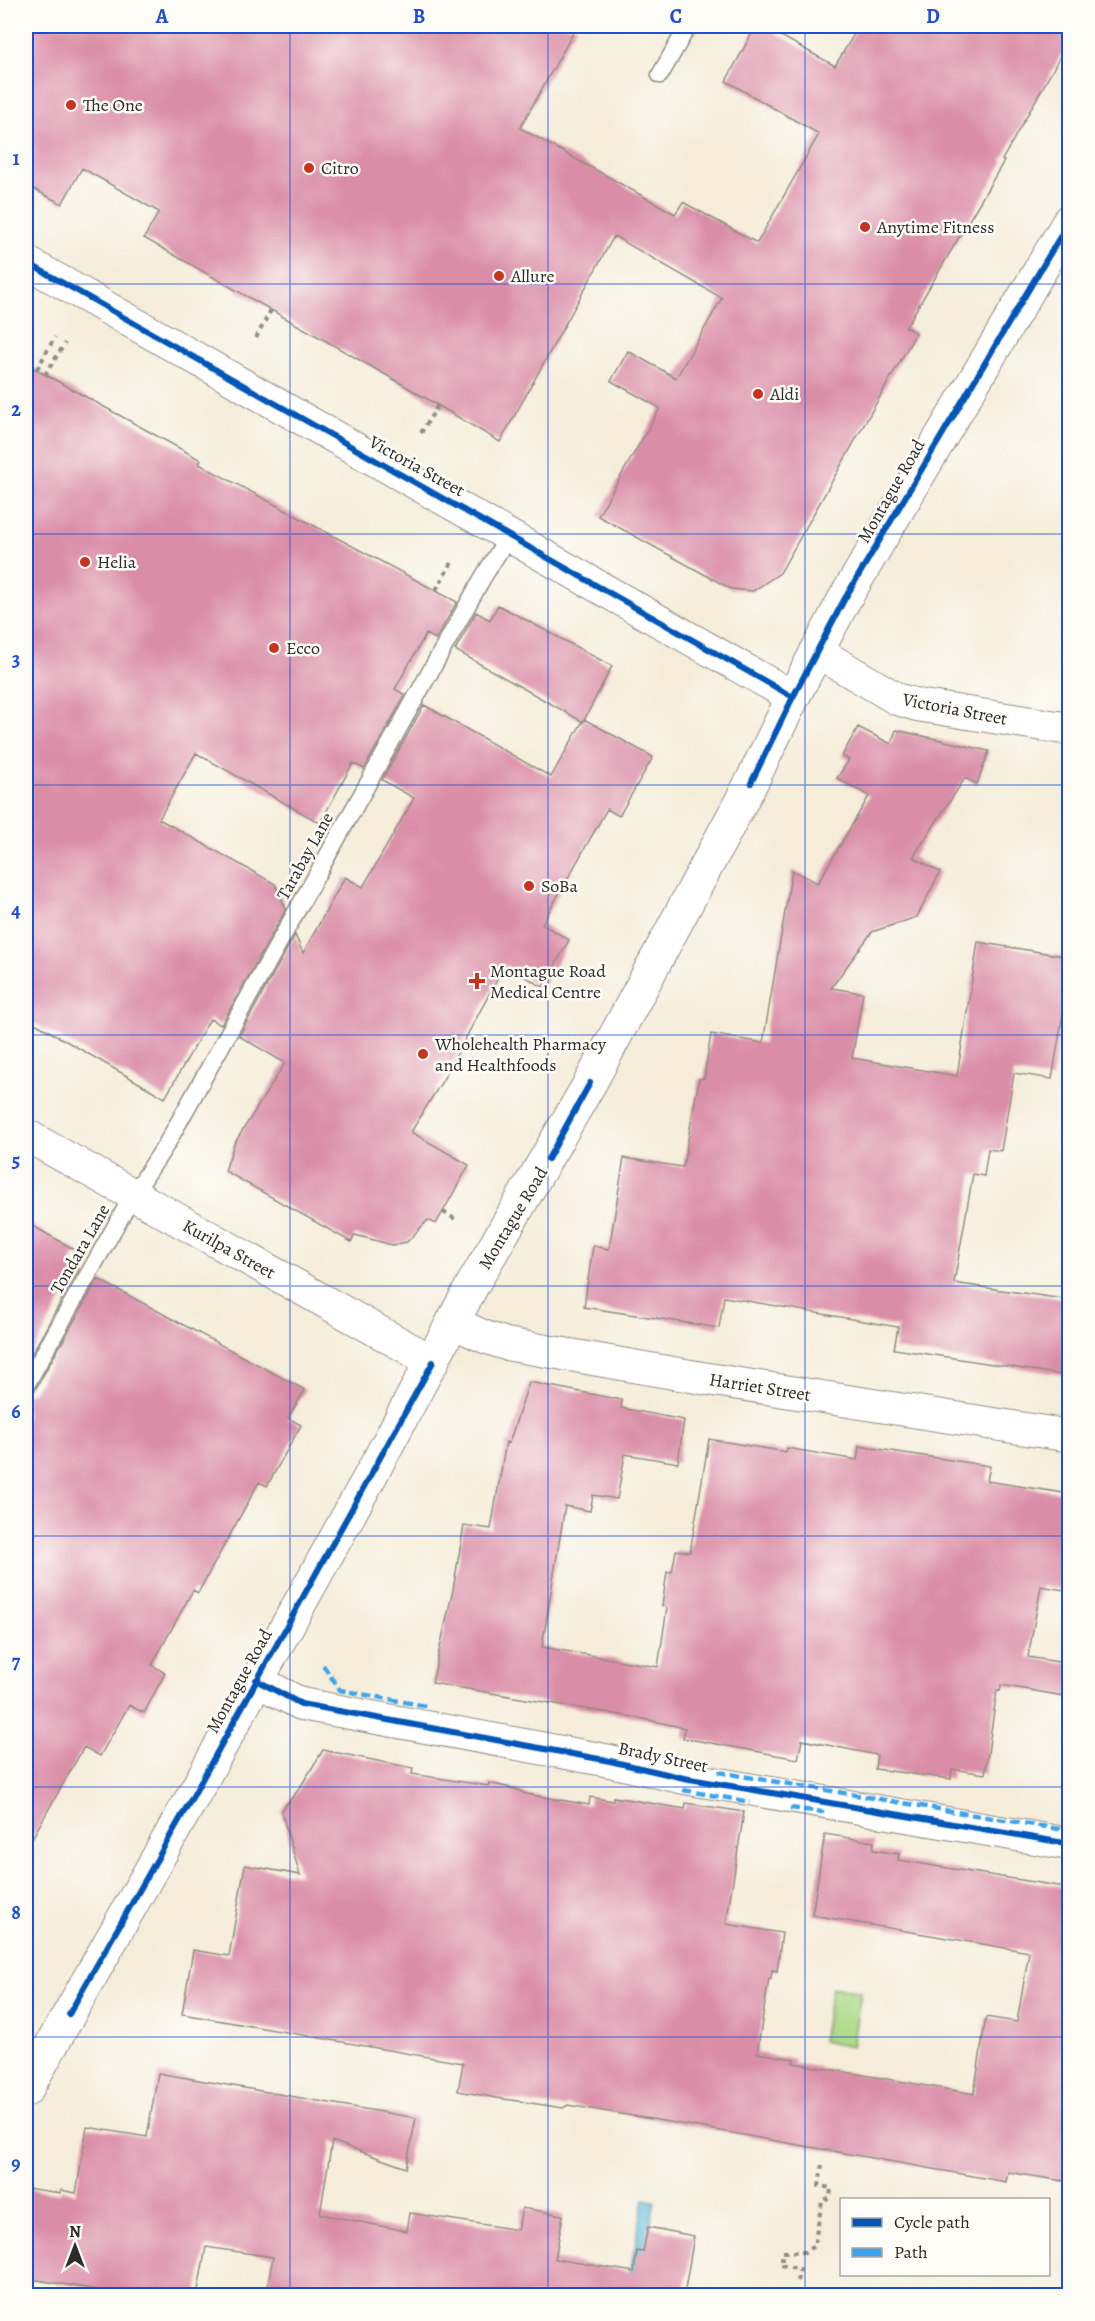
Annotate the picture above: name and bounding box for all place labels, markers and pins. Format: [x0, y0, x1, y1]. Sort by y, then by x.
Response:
place label: The One [83, 93, 143, 117]
marker: The One [64, 98, 78, 112]
place label: Citro [321, 156, 359, 180]
marker: Citro [302, 161, 316, 175]
place label: Anytime Fitness [876, 215, 995, 239]
marker: Anytime Fitness [858, 220, 872, 234]
place label: Allure [510, 264, 554, 288]
marker: Allure [492, 269, 506, 283]
place label: Aldi [769, 382, 799, 406]
marker: Aldi [751, 387, 765, 401]
place label: Helia [97, 550, 137, 574]
marker: Helia [78, 555, 92, 569]
place label: Ecco [286, 636, 320, 660]
marker: Ecco [267, 641, 281, 655]
place label: SoBa [541, 874, 579, 898]
marker: SoBa [522, 879, 536, 893]
place label: Montague Road Medical Centre [490, 959, 606, 1004]
marker: Montague Road Medical Centre [468, 972, 486, 990]
place label: Wholehealth Pharmacy and Healthfoods [434, 1032, 607, 1077]
marker: Wholehealth Pharmacy and Healthfoods [416, 1047, 430, 1061]

